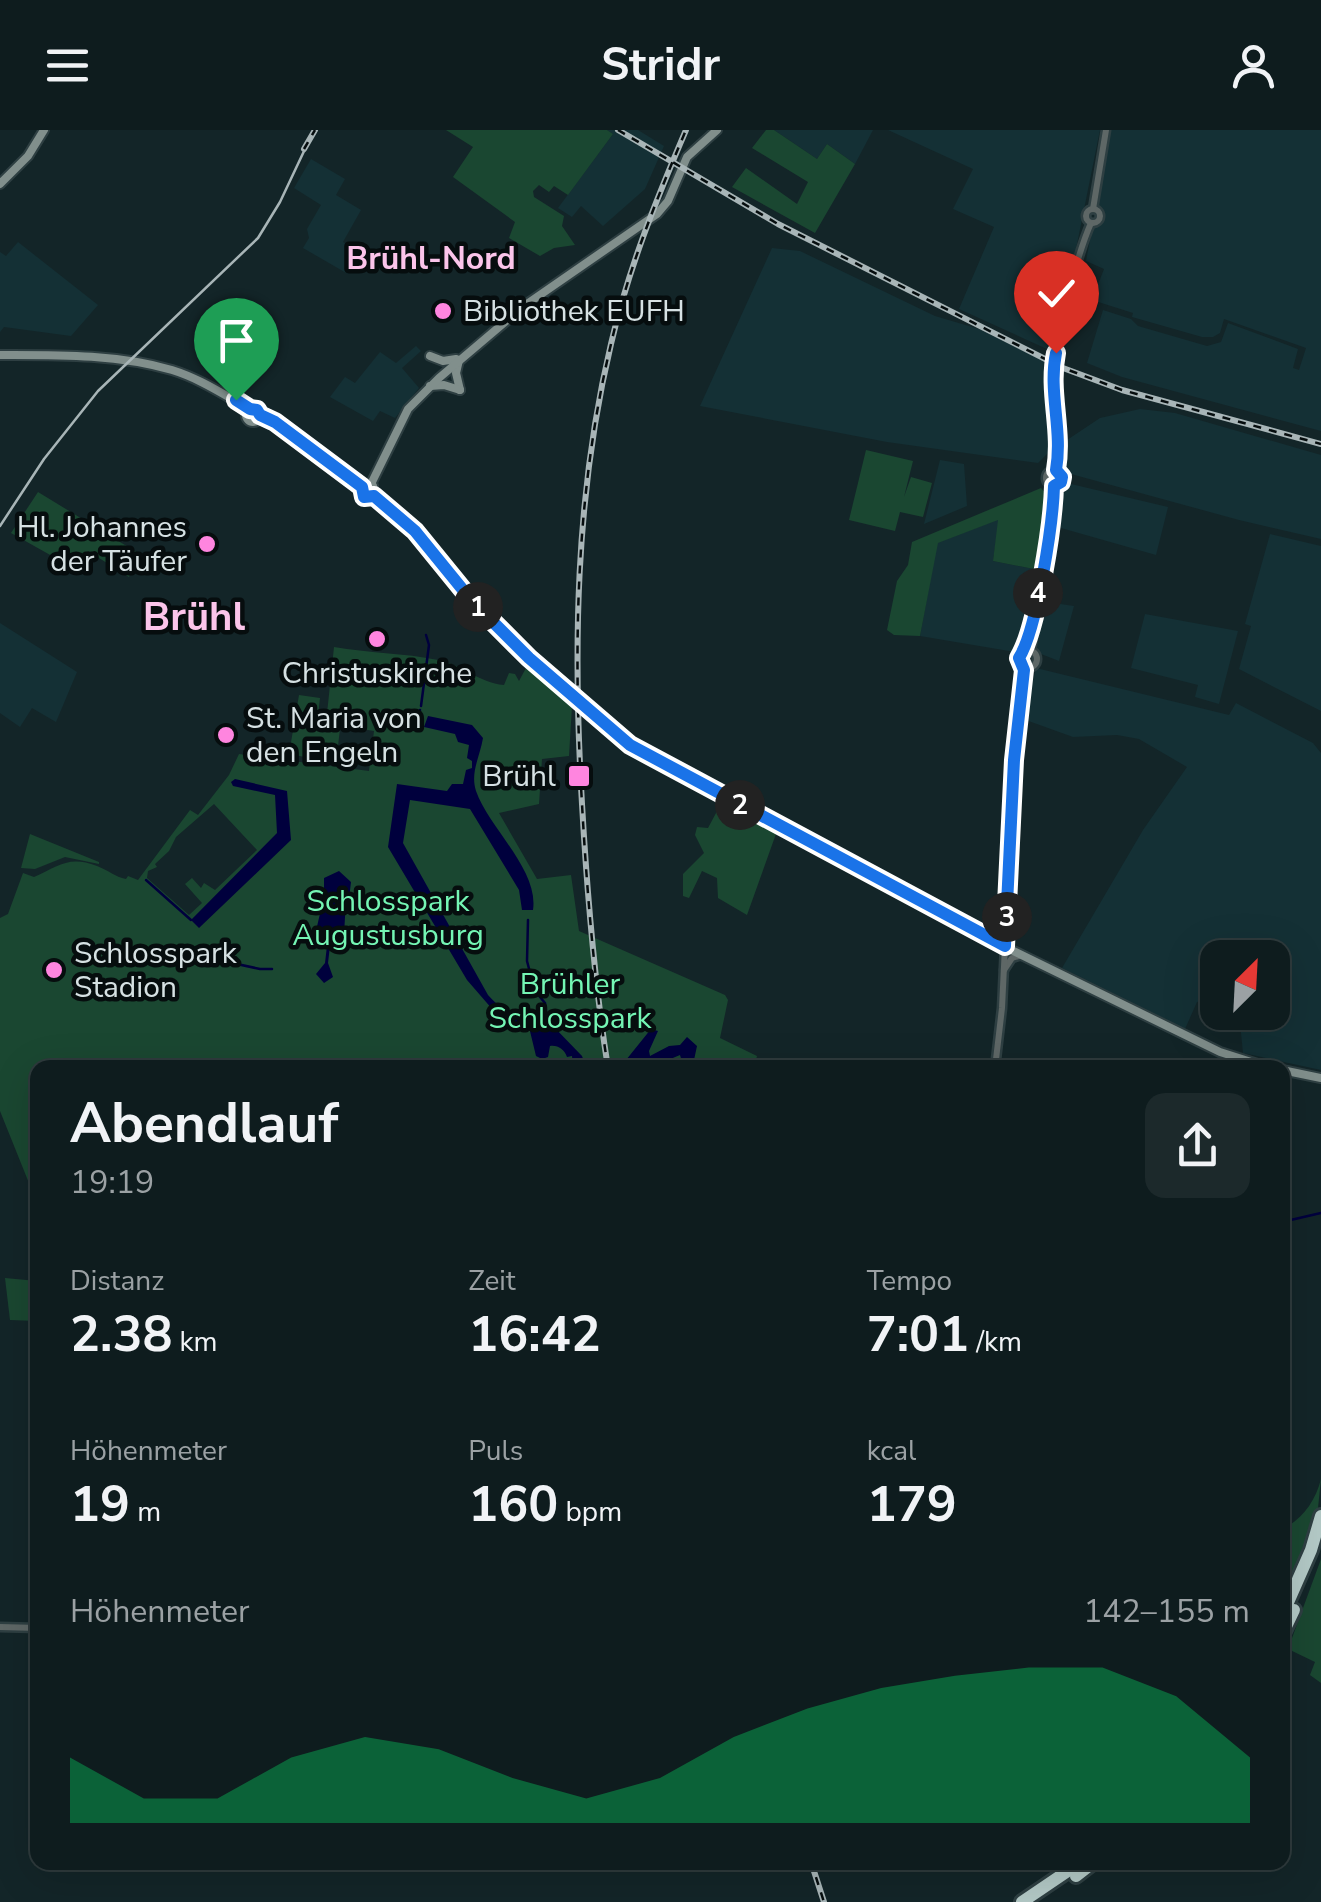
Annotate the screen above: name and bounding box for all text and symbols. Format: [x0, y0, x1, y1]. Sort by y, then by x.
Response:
text: Stridr [601, 35, 720, 96]
icon: menu [40, 38, 95, 93]
icon: person [1226, 38, 1281, 93]
district label: Brühl-Nord [346, 237, 516, 280]
pin [1014, 251, 1099, 354]
icon: check [1029, 266, 1084, 321]
place label: Bibliothek EUFH [463, 291, 685, 332]
pin [194, 298, 279, 401]
marker: Bibliothek EUFH [432, 300, 454, 322]
icon: arrive [209, 313, 264, 368]
place label: Hl. Johannes der Täufer [17, 507, 187, 582]
marker: Hl. Johannes der Täufer [196, 533, 218, 555]
pin: 4 [1013, 568, 1063, 618]
text: 4 [1030, 574, 1046, 612]
pin: 1 [453, 582, 503, 632]
text: 1 [470, 588, 486, 626]
district label: Brühl [143, 590, 245, 644]
marker: Christuskirche [366, 628, 388, 650]
place label: Christuskirche [282, 653, 472, 694]
place label: St. Maria von den Engeln [246, 698, 422, 773]
marker: St. Maria von den Engeln [215, 724, 237, 746]
place label: Brühl [482, 756, 556, 797]
marker: Brühl [566, 763, 592, 789]
pin: 2 [715, 780, 765, 830]
text: 2 [732, 786, 748, 824]
park label: Schlosspark Augustusburg [292, 881, 484, 956]
pin: 3 [982, 892, 1032, 942]
text: 3 [999, 898, 1015, 936]
place label: Schlosspark Stadion [74, 933, 238, 1008]
north arrow [1200, 940, 1290, 1030]
map controls [1200, 940, 1290, 1030]
marker: Schlosspark Stadion [43, 959, 65, 981]
park label: Brühler Schlosspark [489, 964, 652, 1039]
text: Abendlauf [70, 1086, 338, 1161]
button: share [1145, 1093, 1250, 1198]
text: 19:19 [70, 1161, 154, 1204]
text: Distanz [70, 1262, 164, 1300]
text: Zeit [468, 1262, 516, 1300]
text: Tempo [867, 1262, 952, 1300]
text: 2.38 [70, 1300, 172, 1369]
text: 16:42 [468, 1300, 601, 1369]
text: 7:01 [867, 1300, 969, 1369]
text: km [172, 1323, 218, 1361]
text: /km [969, 1323, 1022, 1361]
text: Höhenmeter [70, 1432, 227, 1470]
text: Puls [468, 1432, 523, 1470]
text: kcal [867, 1432, 916, 1470]
text: 19 [70, 1470, 130, 1539]
text: 160 [468, 1470, 558, 1539]
text: 179 [867, 1470, 957, 1539]
text: m [130, 1493, 161, 1531]
text: bpm [558, 1493, 622, 1531]
text: Höhenmeter [70, 1590, 249, 1633]
text: 142–155 m [1083, 1590, 1250, 1633]

